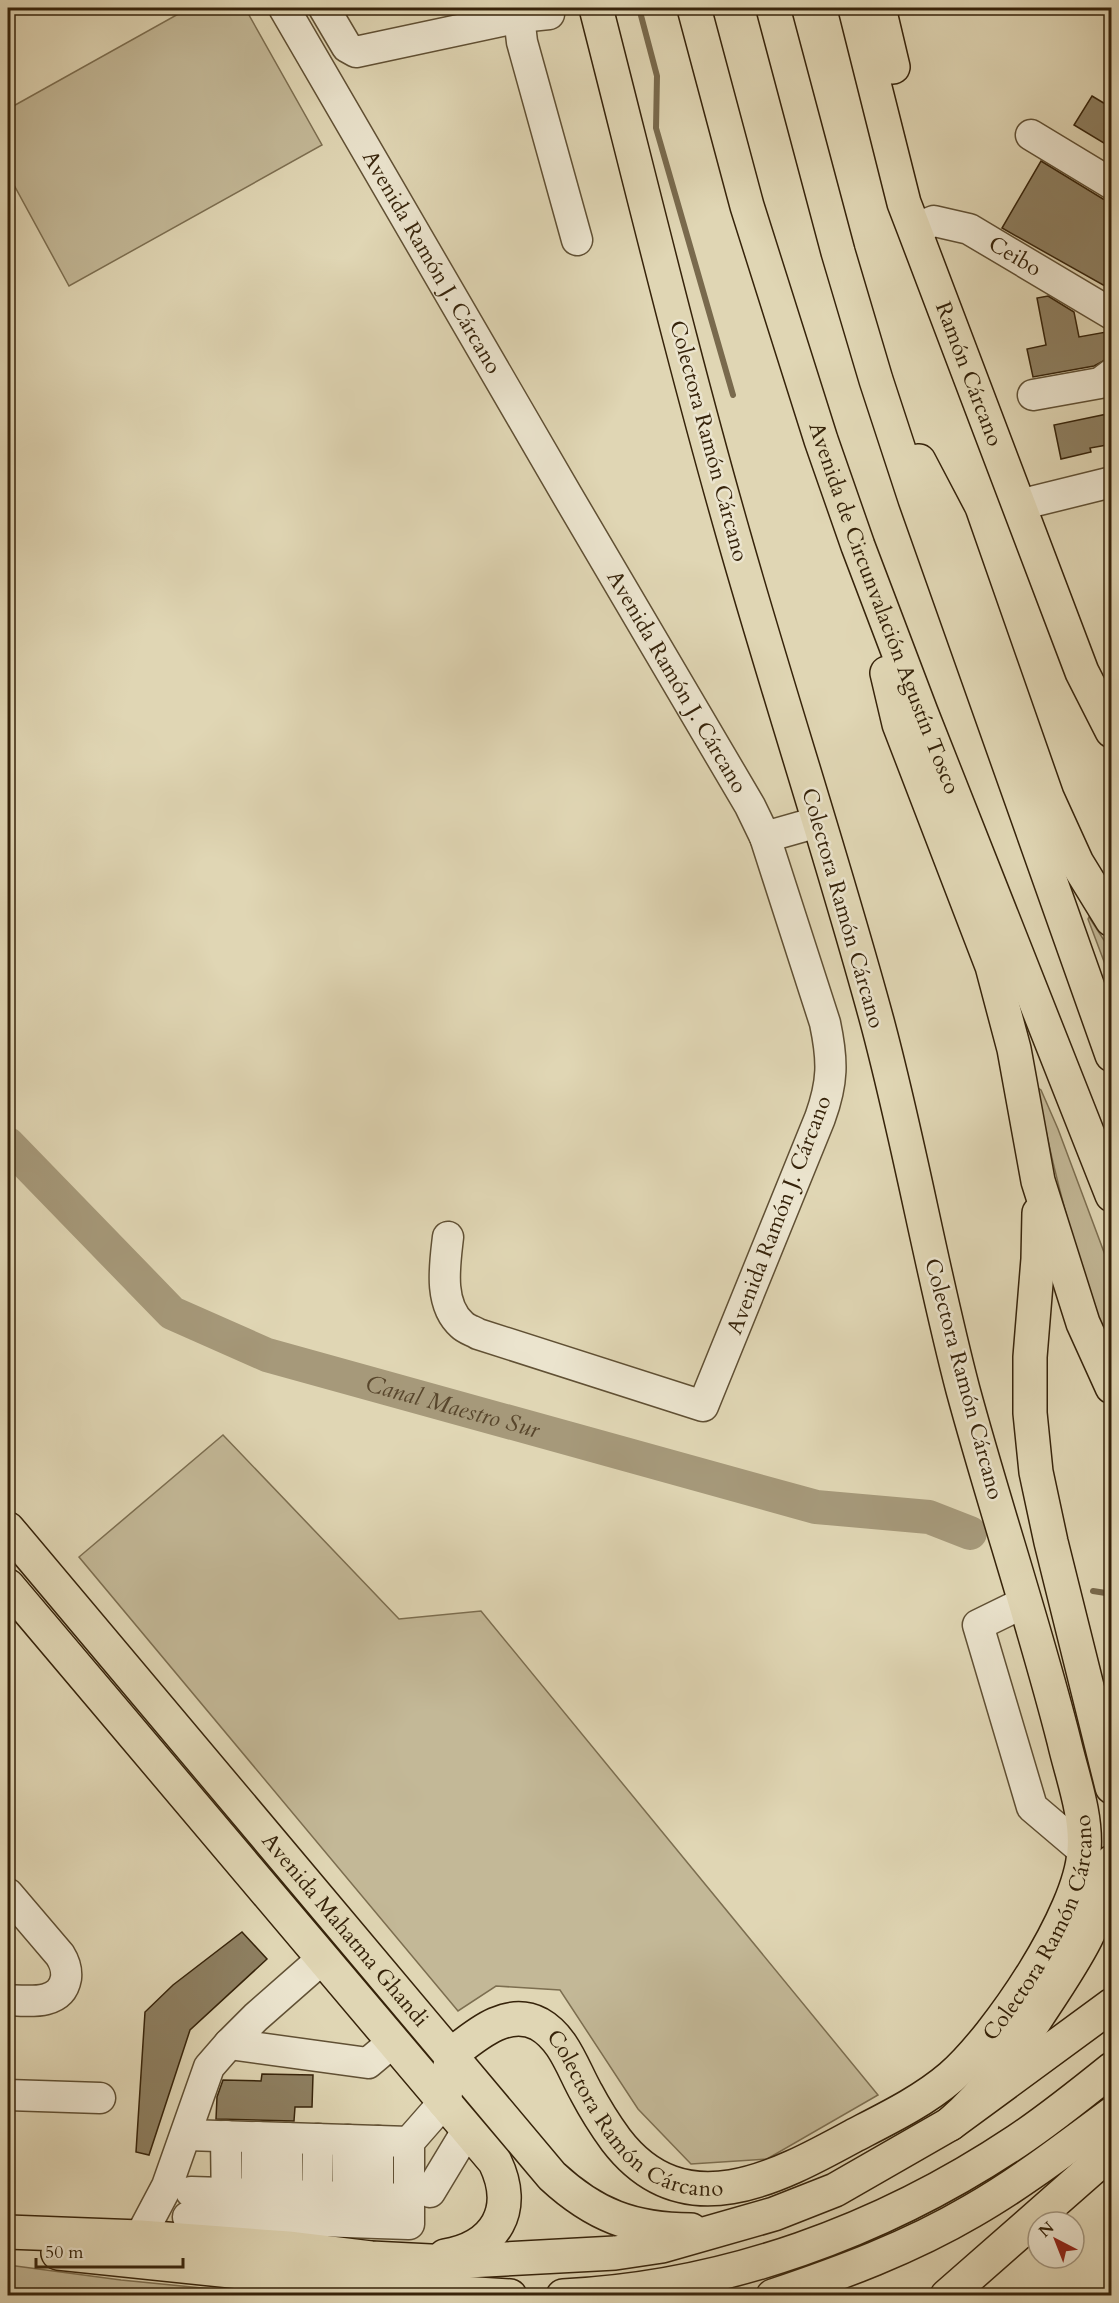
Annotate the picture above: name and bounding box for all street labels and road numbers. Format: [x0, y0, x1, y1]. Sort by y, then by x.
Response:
street label: Avenida Ramón J. Cárcano [355, 145, 508, 379]
street label: Ceibo [983, 229, 1047, 284]
street label: Ramón Cárcano [928, 298, 1010, 451]
street label: Colectora Ramón Cárcano [662, 317, 756, 565]
street label: Avenida de Circunvalación Agustín Tosco [801, 419, 967, 799]
street label: Avenida Ramón J. Cárcano [600, 565, 754, 799]
street label: Colectora Ramón Cárcano [794, 784, 892, 1032]
street label: Avenida Ramón J. Cárcano [720, 1091, 838, 1339]
street label: Colectora Ramón Cárcano [917, 1255, 1011, 1503]
street label: Colectora Ramón Cárcano [976, 1813, 1099, 2047]
street label: Avenida Mahatma Ghandi [255, 1827, 436, 2033]
street label: Colectora Ramón Cárcano [540, 2023, 724, 2204]

